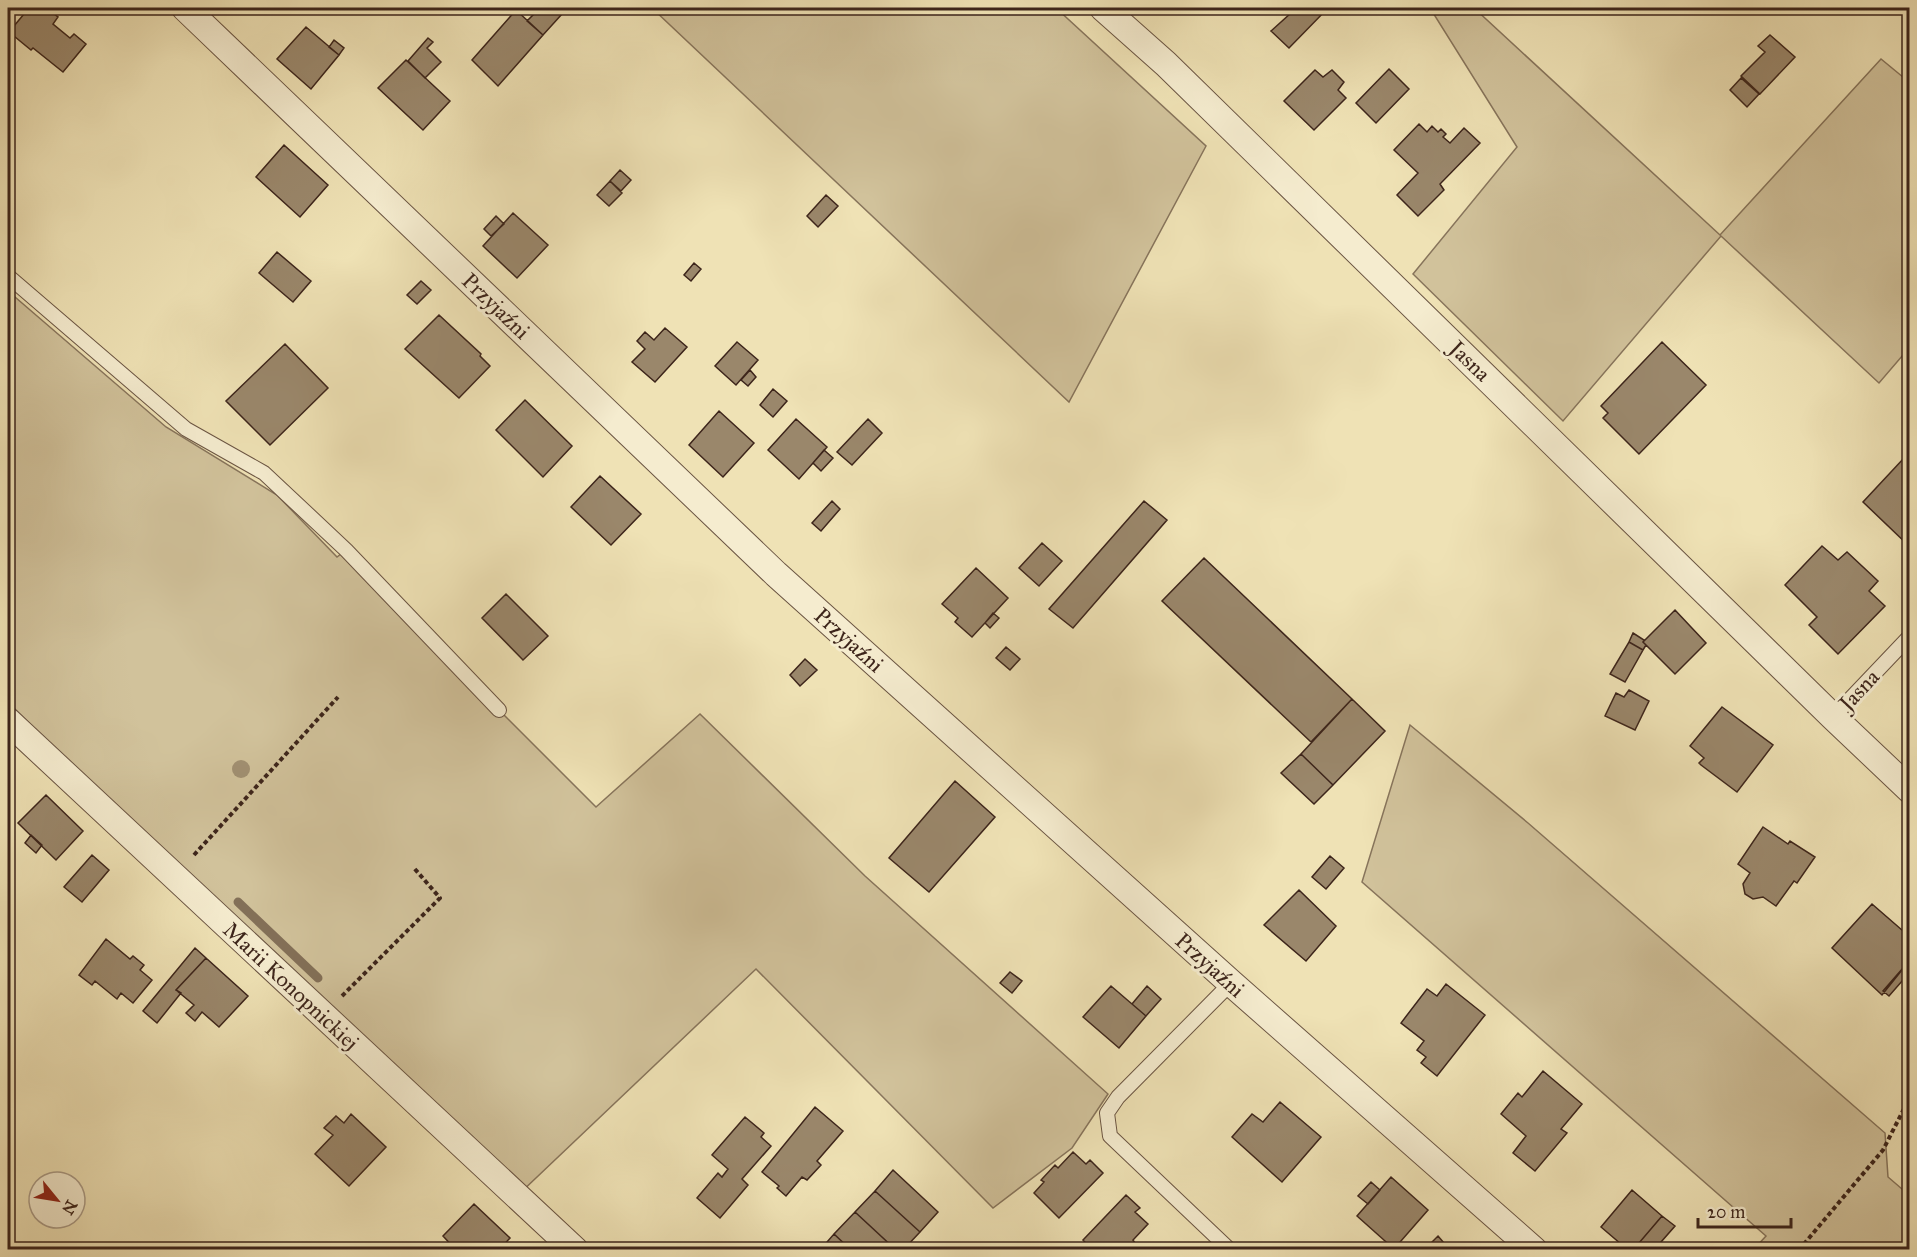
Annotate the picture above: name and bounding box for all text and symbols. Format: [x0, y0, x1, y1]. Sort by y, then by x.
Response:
street label: Przyjaźni [456, 267, 536, 345]
street label: Jasna [1442, 334, 1497, 387]
street label: Przyjaźni [809, 602, 889, 678]
street label: Jasna [1832, 663, 1885, 718]
street label: Marii Konopnickiej [218, 916, 364, 1056]
street label: Przyjaźni [1170, 927, 1250, 1003]
north arrow [27, 1170, 87, 1230]
scale bar [1698, 1191, 1791, 1229]
text: N [58, 1197, 81, 1218]
text: 20 m [1707, 1201, 1745, 1223]

